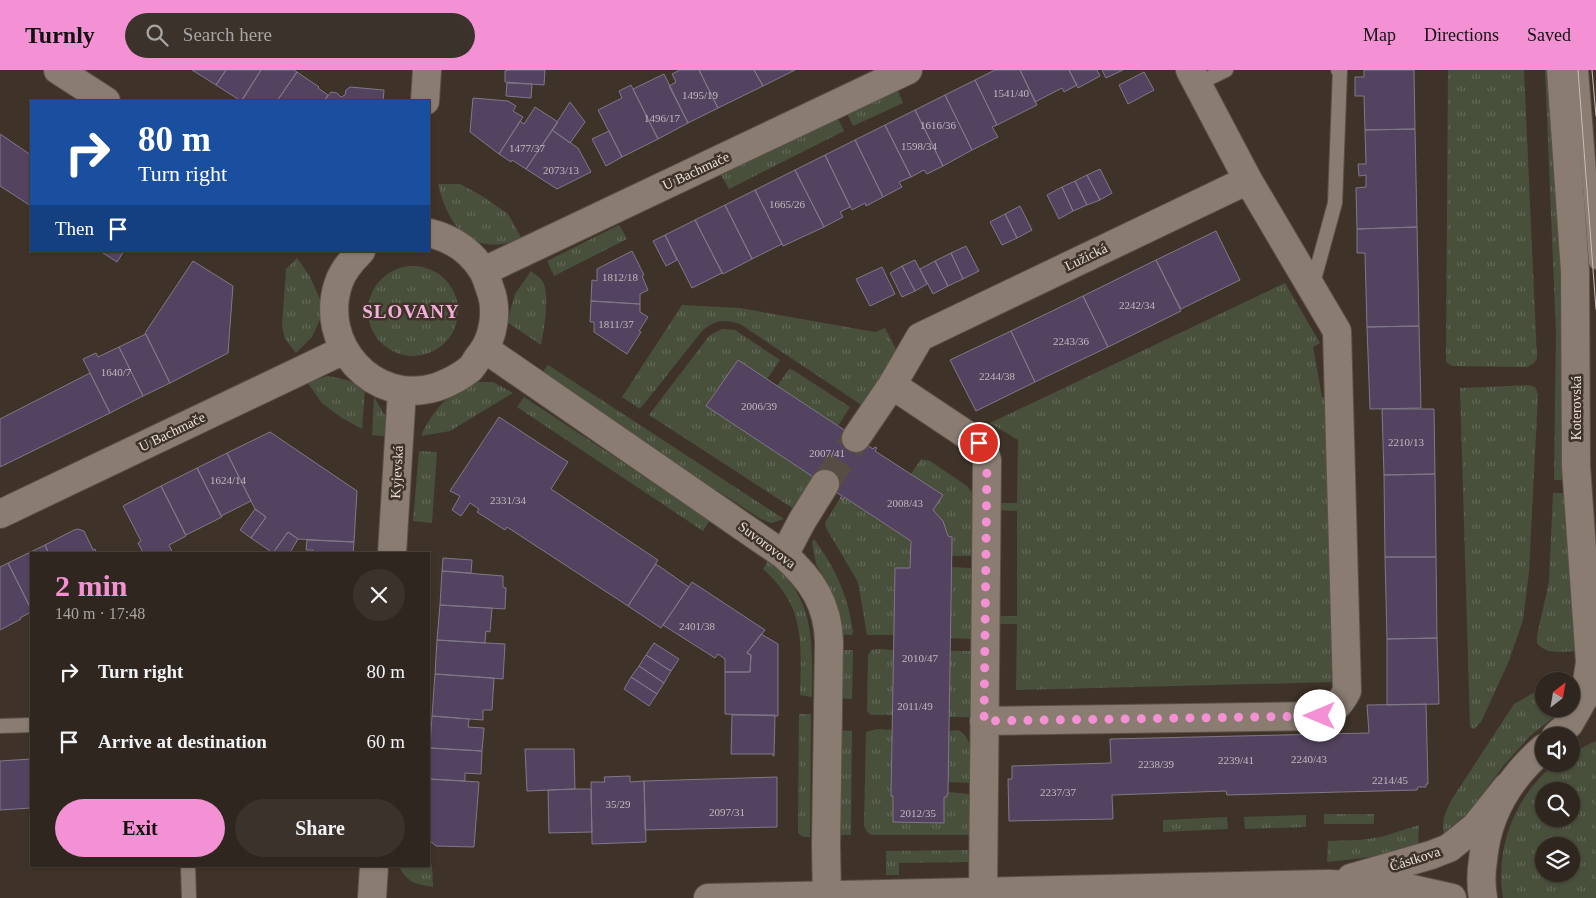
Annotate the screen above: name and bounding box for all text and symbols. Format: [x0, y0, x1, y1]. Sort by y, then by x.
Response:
search box [125, 13, 475, 58]
icon: search [143, 21, 171, 49]
text: Turnly [25, 22, 95, 48]
text: Search here [183, 24, 272, 45]
text: Map [1363, 25, 1396, 45]
text: Directions [1424, 25, 1499, 45]
text: Saved [1527, 25, 1571, 45]
house number: 1541/40 [993, 87, 1030, 99]
house number: 1495/19 [682, 89, 719, 101]
house number: 1496/17 [644, 112, 681, 124]
house number: 1616/36 [920, 119, 957, 131]
icon: right [55, 120, 120, 185]
text: 80 m [138, 120, 211, 159]
house number: 1598/34 [901, 140, 938, 152]
house number: 1477/37 [509, 142, 546, 154]
street label: U Bachmače [660, 149, 732, 193]
text: Turn right [138, 161, 227, 186]
house number: 2073/13 [543, 164, 580, 176]
house number: 1665/26 [769, 198, 806, 210]
icon: arrive [104, 215, 132, 243]
text: Then [55, 218, 94, 239]
street label: Lužická [1062, 240, 1110, 274]
house number: 1812/18 [602, 271, 639, 283]
house number: 2242/34 [1119, 299, 1156, 311]
district label: SLOVANY [362, 301, 460, 322]
house number: 1811/37 [598, 318, 634, 330]
house number: 2243/36 [1053, 335, 1090, 347]
house number: 1640/7 [101, 366, 132, 378]
house number: 2244/38 [979, 370, 1016, 382]
street label: Koterovská [1569, 375, 1584, 440]
house number: 2006/39 [741, 400, 778, 412]
street label: U Bachmače [136, 409, 208, 455]
pin [958, 422, 1000, 464]
icon: arrive [965, 429, 993, 457]
house number: 2210/13 [1388, 436, 1425, 448]
street label: Kyjevská [388, 444, 406, 499]
house number: 2007/41 [809, 447, 845, 459]
house number: 1624/14 [210, 474, 247, 486]
house number: 2331/34 [490, 494, 527, 506]
house number: 2008/43 [887, 497, 924, 509]
street label: Suvorovova [735, 519, 799, 572]
text: 2 min [55, 569, 128, 602]
button: close [353, 569, 405, 621]
text: 140 m · 17:48 [55, 605, 145, 622]
house number: 2401/38 [679, 620, 716, 632]
house number: 2010/47 [902, 652, 939, 664]
icon: right [55, 658, 83, 686]
text: Turn right [98, 661, 183, 682]
text: 80 m [366, 661, 405, 682]
north arrow [1535, 672, 1580, 718]
map controls [1535, 672, 1580, 882]
position arrow [1293, 689, 1345, 741]
house number: 2011/49 [897, 700, 933, 712]
button: sound [1535, 727, 1580, 772]
icon: arrive [55, 728, 83, 756]
text: Arrive at destination [98, 731, 267, 752]
text: 60 m [366, 731, 405, 752]
house number: 2240/43 [1291, 753, 1328, 765]
house number: 2239/41 [1218, 754, 1254, 766]
house number: 2238/39 [1138, 758, 1175, 770]
house number: 2214/45 [1372, 774, 1409, 786]
button: search [1535, 782, 1580, 827]
house number: 2237/37 [1040, 786, 1077, 798]
house number: 35/29 [605, 798, 631, 810]
button: Exit [55, 799, 225, 857]
button: Share [235, 799, 405, 857]
house number: 2097/31 [709, 806, 745, 818]
house number: 2012/35 [900, 807, 937, 819]
button: layers [1535, 837, 1580, 882]
street label: Částkova [1388, 843, 1443, 874]

